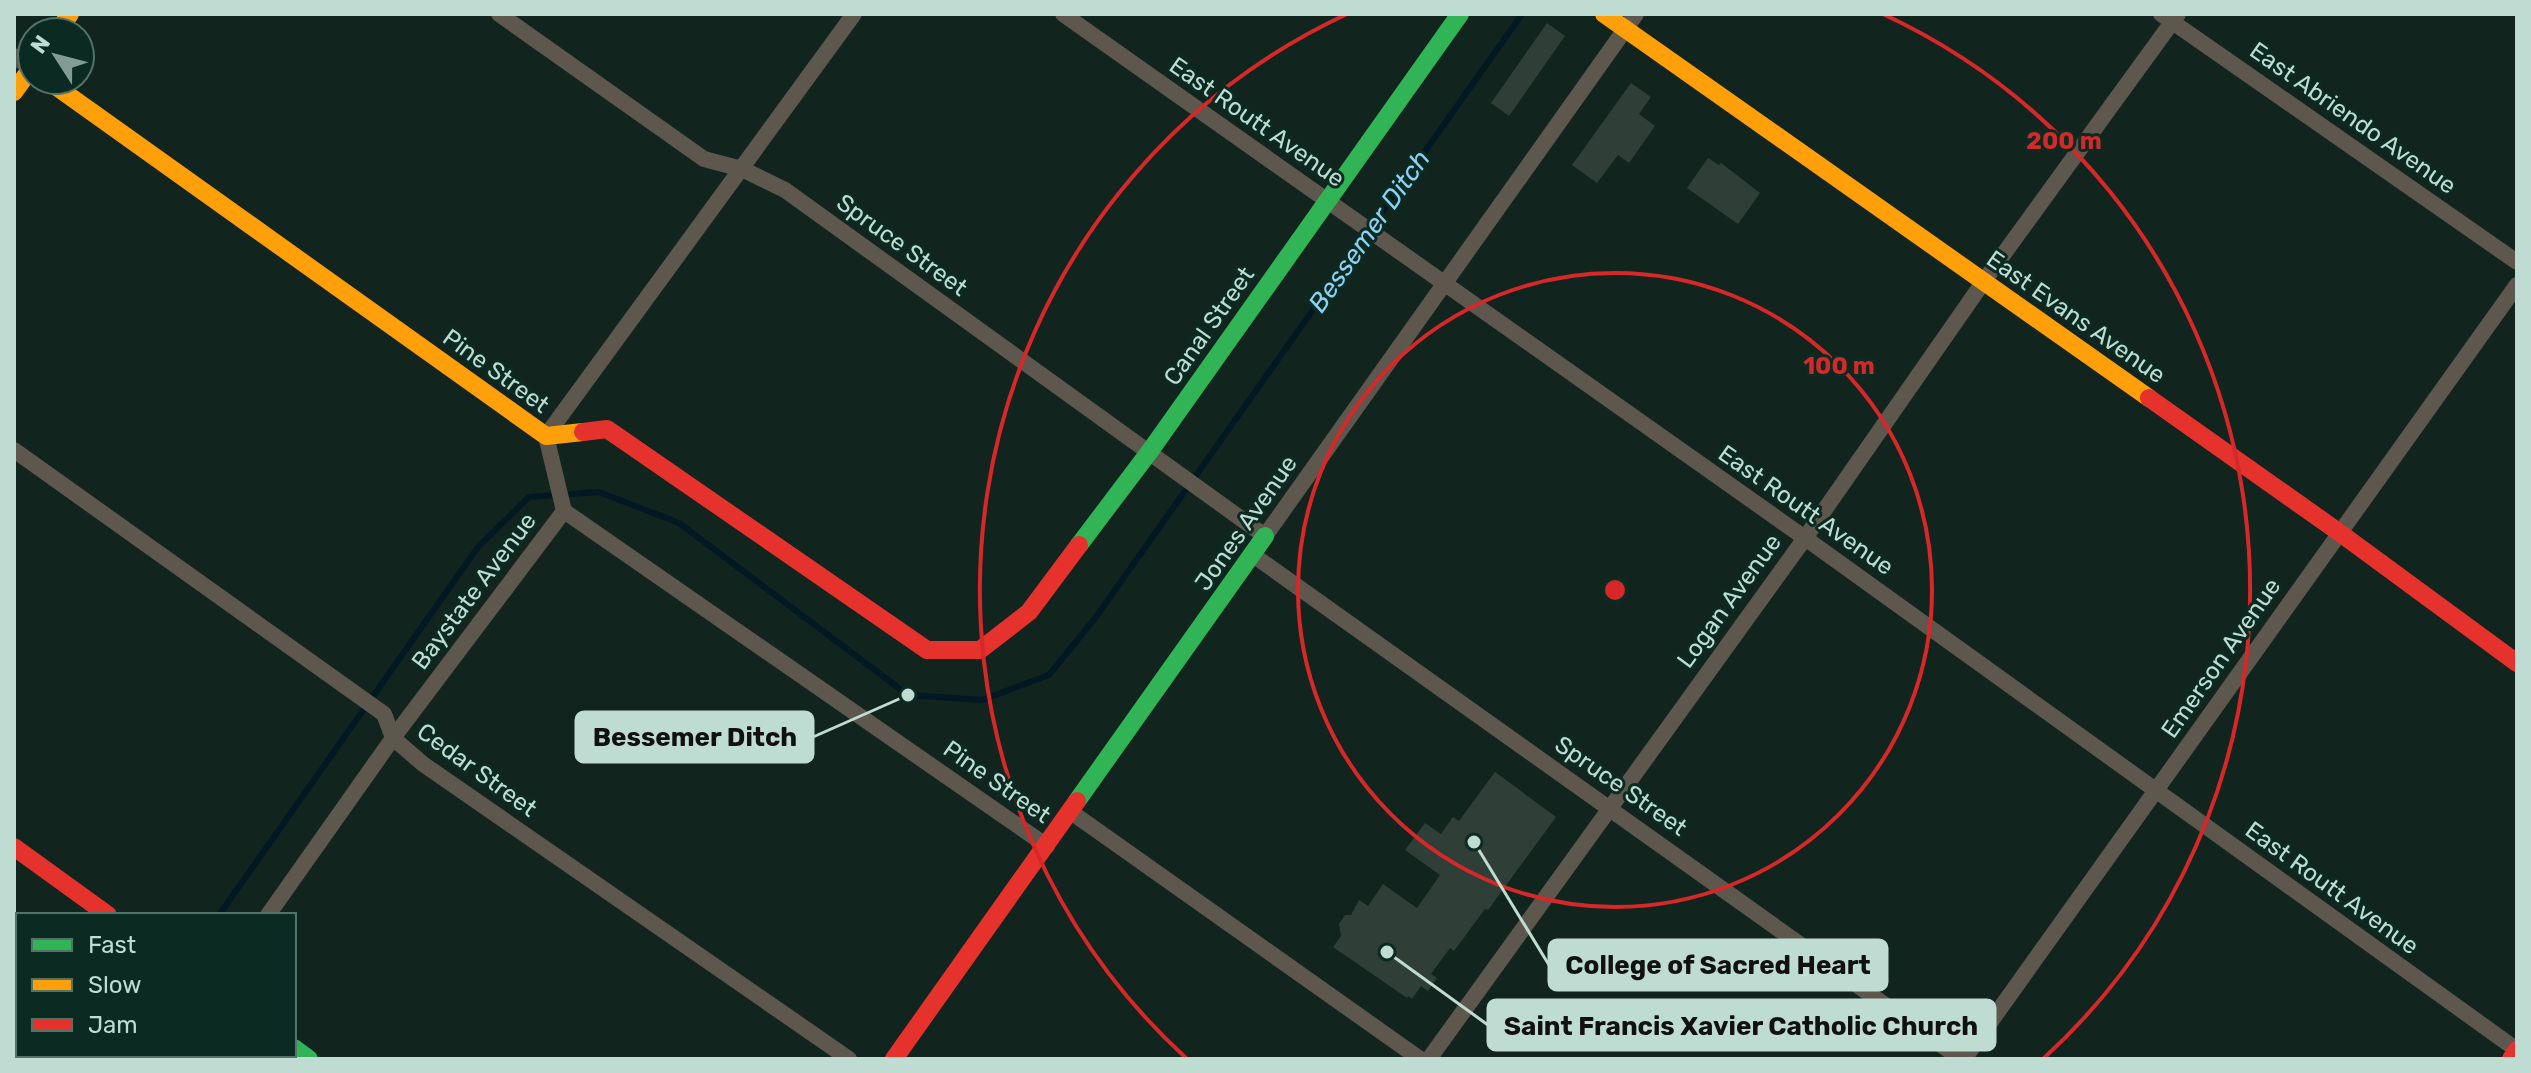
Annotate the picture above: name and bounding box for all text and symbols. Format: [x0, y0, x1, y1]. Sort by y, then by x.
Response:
north arrow [16, 16, 96, 96]
text: N [25, 30, 56, 59]
street label: East Abriendo Avenue [2245, 36, 2461, 200]
street label: East Routt Avenue [1164, 51, 1350, 193]
text: 200 m [2026, 127, 2102, 155]
water label: Bessemer Ditch [1302, 144, 1437, 318]
street label: Spruce Street [831, 188, 973, 302]
street label: East Evans Avenue [1981, 245, 2171, 389]
street label: Canal Street [1158, 261, 1260, 391]
street label: Pine Street [437, 323, 555, 419]
text: 100 m [1803, 352, 1875, 380]
street label: East Routt Avenue [1713, 439, 1899, 581]
street label: Jones Avenue [1189, 450, 1303, 596]
street label: Baystate Avenue [406, 507, 542, 675]
street label: Logan Avenue [1671, 529, 1787, 673]
street label: Emerson Avenue [2156, 573, 2286, 743]
centre of rings [1601, 576, 1629, 604]
callout: Bessemer Ditch [576, 712, 813, 762]
street label: Cedar Street [412, 717, 542, 823]
text: Bessemer Ditch [593, 722, 797, 753]
street label: Spruce Street [1550, 730, 1692, 842]
street label: Pine Street [938, 735, 1056, 829]
street label: East Routt Avenue [2240, 816, 2424, 960]
legend [16, 913, 296, 1057]
text: Fast [88, 931, 136, 959]
callout: College of Sacred Heart [1549, 940, 1887, 990]
text: College of Sacred Heart [1565, 950, 1871, 981]
text: Slow [88, 971, 141, 999]
callout: Saint Francis Xavier Catholic Church [1488, 1000, 1995, 1050]
text: Jam [88, 1011, 138, 1039]
text: Saint Francis Xavier Catholic Church [1504, 1011, 1978, 1042]

